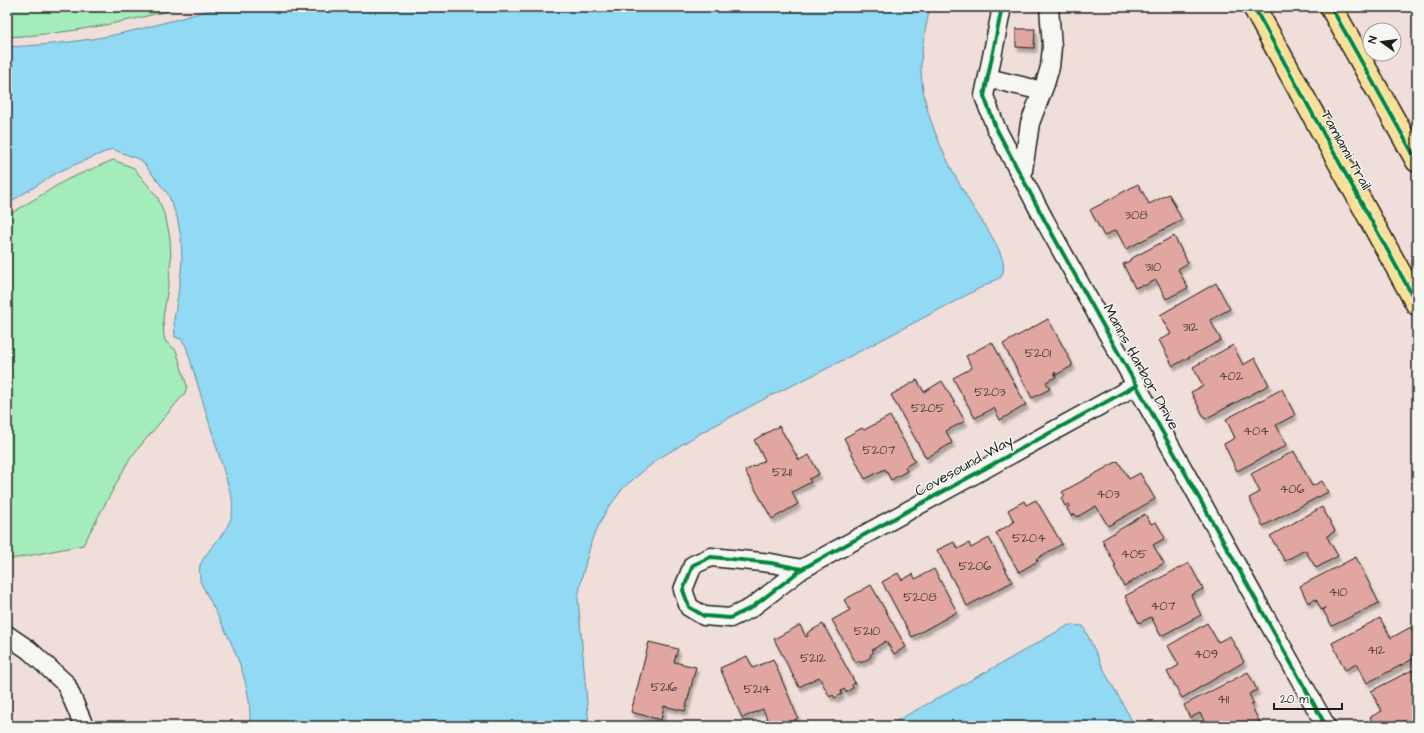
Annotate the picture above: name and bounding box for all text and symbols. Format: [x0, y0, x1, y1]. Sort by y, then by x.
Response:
north arrow [1362, 22, 1402, 62]
text: N [1365, 34, 1381, 45]
street label: Tamiami Trail [1315, 106, 1377, 194]
house number: 308 [1124, 206, 1148, 224]
house number: 310 [1145, 258, 1161, 276]
street label: Manns Harbor Drive [1098, 300, 1184, 434]
house number: 312 [1182, 318, 1198, 336]
house number: 5201 [1025, 344, 1052, 362]
house number: 402 [1219, 367, 1244, 385]
house number: 5203 [974, 383, 1006, 401]
house number: 5205 [911, 399, 945, 417]
house number: 404 [1243, 422, 1269, 440]
street label: Covesound Way [911, 430, 1018, 503]
house number: 5207 [863, 441, 895, 459]
house number: 5211 [772, 463, 792, 481]
house number: 406 [1279, 480, 1305, 498]
house number: 403 [1096, 485, 1120, 503]
house number: 5204 [1012, 529, 1046, 547]
house number: 405 [1121, 545, 1147, 563]
house number: 5206 [959, 557, 992, 575]
house number: 410 [1329, 583, 1347, 601]
house number: 5208 [903, 588, 937, 606]
house number: 407 [1150, 597, 1176, 615]
house number: 5210 [854, 622, 880, 640]
house number: 412 [1367, 641, 1386, 659]
house number: 409 [1194, 645, 1218, 663]
house number: 5212 [800, 649, 826, 667]
house number: 5216 [651, 678, 677, 696]
house number: 5214 [743, 680, 771, 698]
scale bar [1274, 685, 1342, 711]
house number: 411 [1217, 690, 1229, 708]
text: 20 m [1280, 691, 1309, 708]

